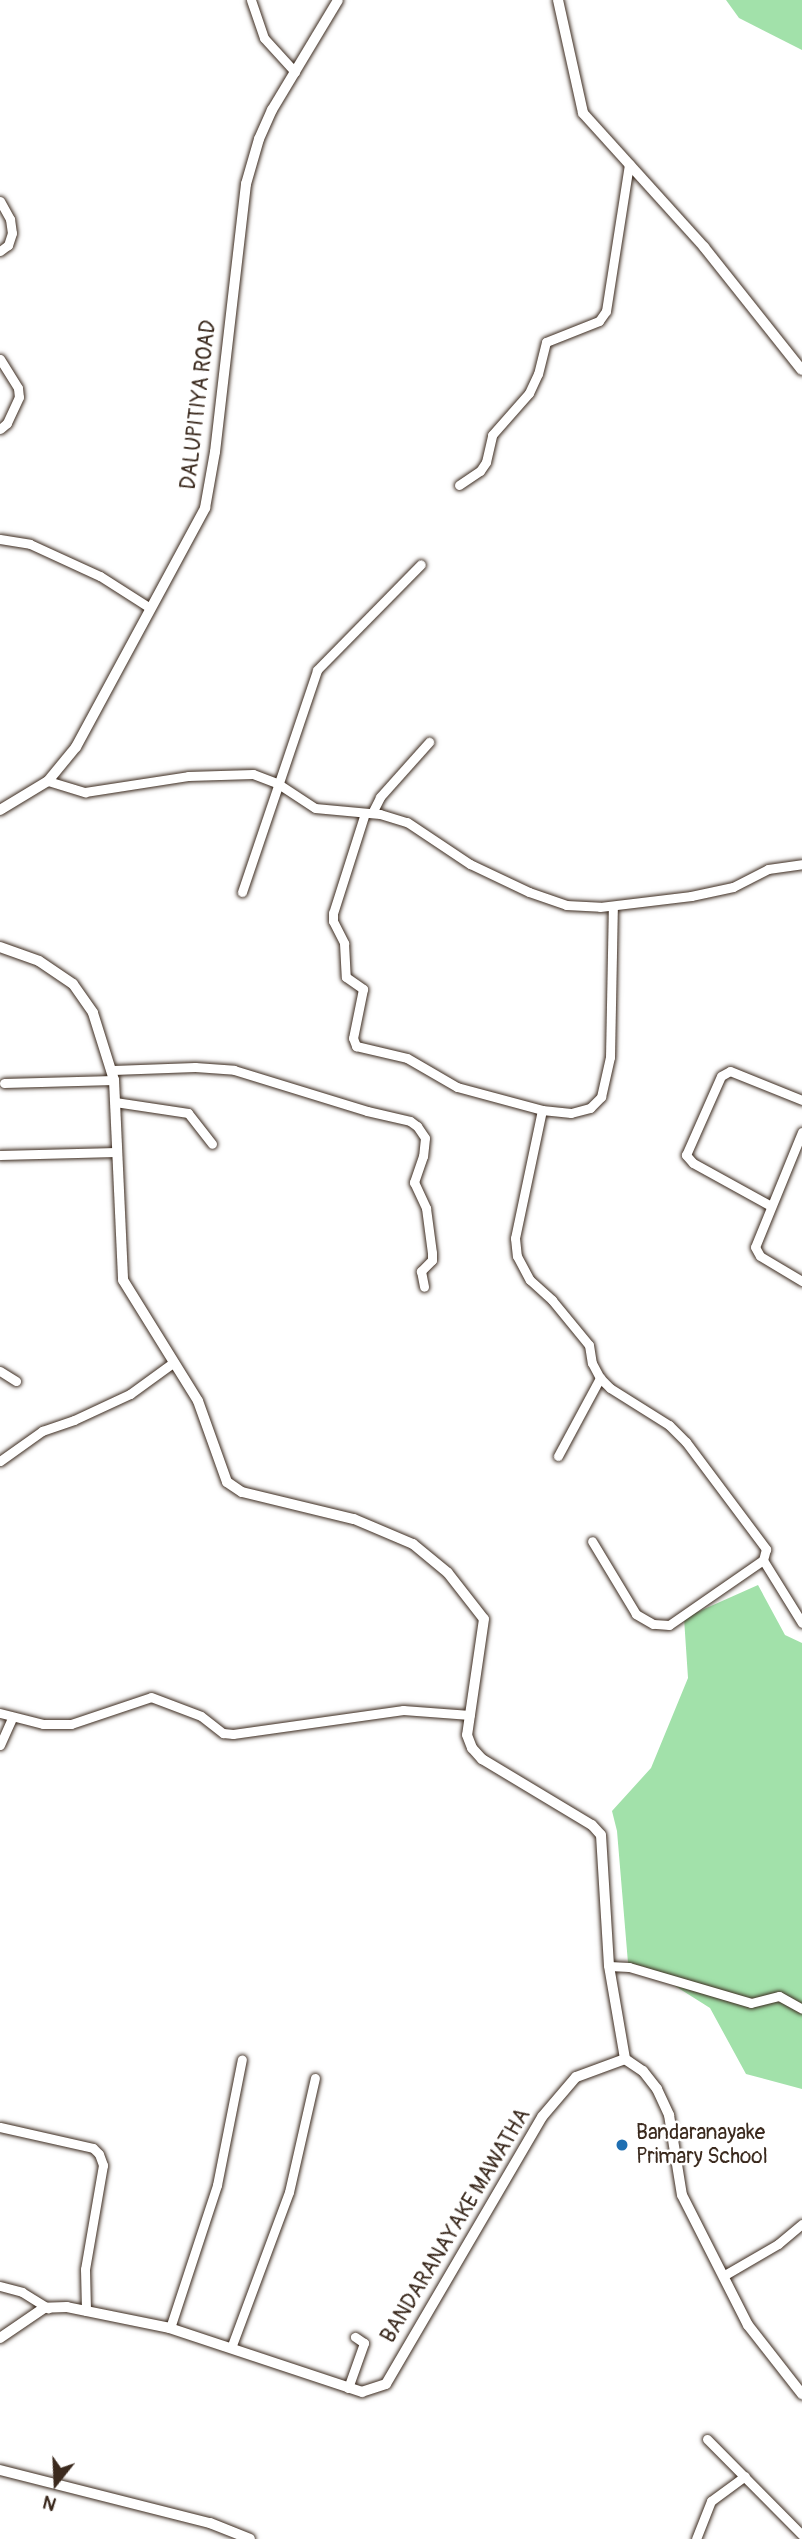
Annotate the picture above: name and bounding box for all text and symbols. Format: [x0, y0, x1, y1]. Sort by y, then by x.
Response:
street label: DALUPITIYA ROAD [176, 319, 222, 491]
street label: BANDARANAYAKE MAWATHA [376, 2104, 536, 2348]
place label: Bandaranayake Primary School [636, 2120, 768, 2170]
marker: Bandaranayake Primary School [614, 2137, 630, 2153]
north arrow [21, 2448, 91, 2518]
text: N [40, 2490, 59, 2516]

